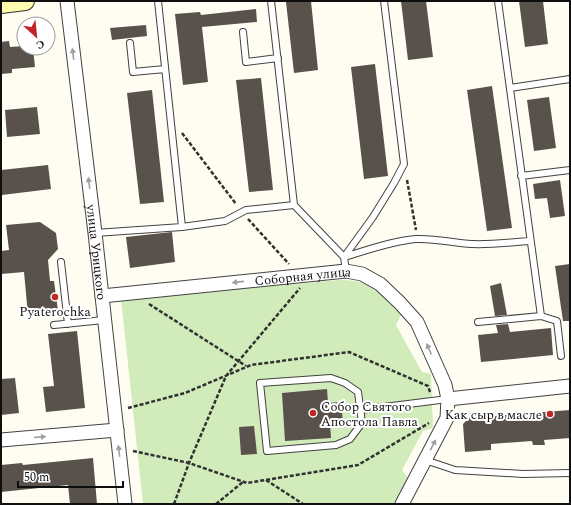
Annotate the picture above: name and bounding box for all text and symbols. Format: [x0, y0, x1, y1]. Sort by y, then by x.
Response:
north arrow [16, 16, 56, 56]
text: С [33, 35, 48, 54]
one-way arrow [70, 48, 76, 60]
one-way arrow [86, 177, 92, 189]
street label: улица Урицкого [81, 202, 111, 301]
street label: Соборная улица [254, 262, 354, 291]
one-way arrow [232, 279, 244, 285]
marker: Pyaterochka [50, 292, 60, 302]
place label: Pyaterochka [19, 302, 91, 322]
one-way arrow [426, 343, 432, 355]
place label: Собор Святого Апостола Павла [321, 397, 419, 432]
place label: Как сыр в масле [445, 405, 542, 425]
marker: Собор Святого Апостола Павла [308, 408, 318, 418]
marker: Как сыр в масле [545, 409, 555, 419]
one-way arrow [34, 433, 46, 440]
one-way arrow [430, 439, 437, 451]
one-way arrow [116, 445, 122, 457]
scale bar [18, 463, 123, 489]
text: 50 m [24, 468, 49, 487]

